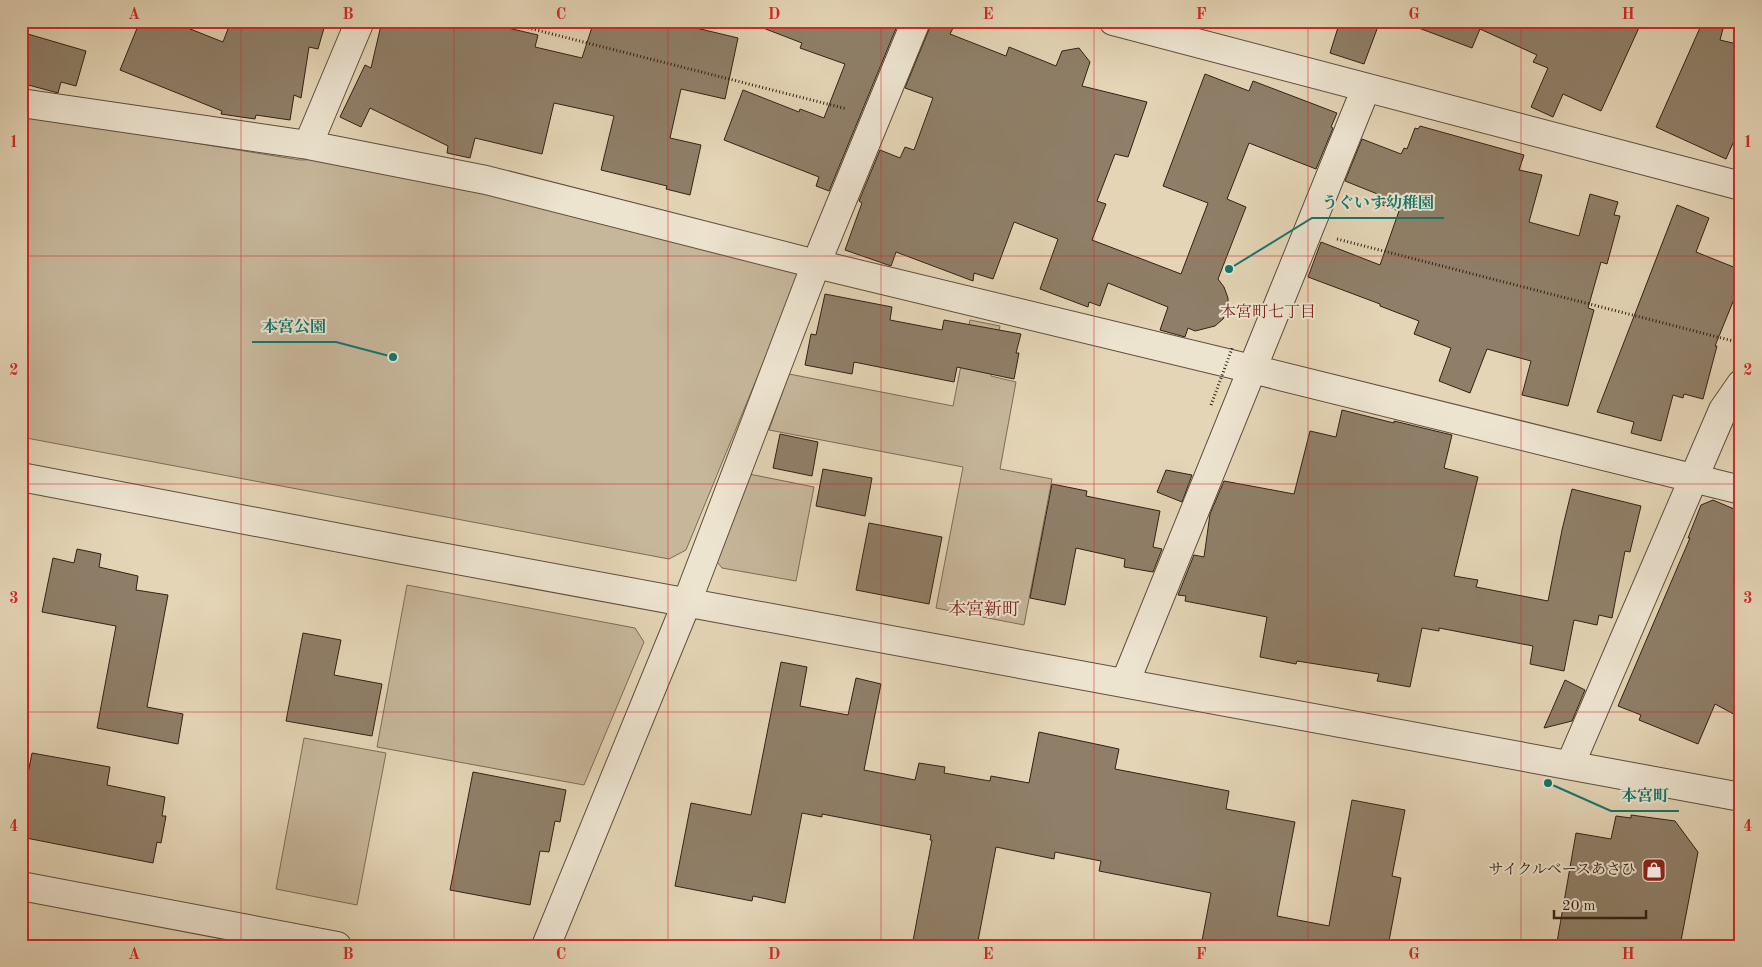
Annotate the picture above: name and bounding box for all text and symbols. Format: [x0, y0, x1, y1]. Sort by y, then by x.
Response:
text: A [128, 7, 140, 23]
text: B [342, 7, 354, 23]
text: C [556, 7, 566, 23]
text: D [768, 7, 780, 23]
text: E [982, 7, 994, 23]
text: F [1196, 7, 1207, 23]
text: G [1408, 7, 1420, 23]
text: H [1621, 7, 1635, 23]
text: 1 [9, 135, 19, 151]
text: 1 [1743, 135, 1753, 151]
callout: うぐいす幼稚園 [1312, 187, 1444, 218]
text: うぐいす幼稚園 [1322, 194, 1434, 212]
district label: 本宮町七丁目 [1220, 303, 1316, 321]
callout: 本宮公園 [252, 311, 336, 342]
text: 本宮公園 [262, 318, 326, 336]
text: 2 [9, 363, 19, 379]
text: 2 [1743, 363, 1753, 379]
text: 3 [9, 591, 19, 607]
text: 3 [1743, 591, 1753, 607]
district label: 本宮新町 [948, 599, 1020, 619]
callout: 本宮町 [1611, 780, 1679, 811]
text: 本宮町 [1621, 787, 1669, 805]
text: 4 [9, 819, 19, 835]
text: 4 [1743, 819, 1753, 835]
shop icon: サイクルベースあさひ [1641, 857, 1667, 883]
place label: サイクルベースあさひ [1489, 862, 1636, 878]
scale bar [1554, 887, 1647, 919]
text: 20 m [1562, 899, 1596, 914]
text: A [128, 947, 140, 963]
text: B [342, 947, 354, 963]
text: C [556, 947, 566, 963]
text: D [768, 947, 780, 963]
text: E [982, 947, 994, 963]
text: F [1196, 947, 1207, 963]
text: G [1408, 947, 1420, 963]
text: H [1621, 947, 1635, 963]

